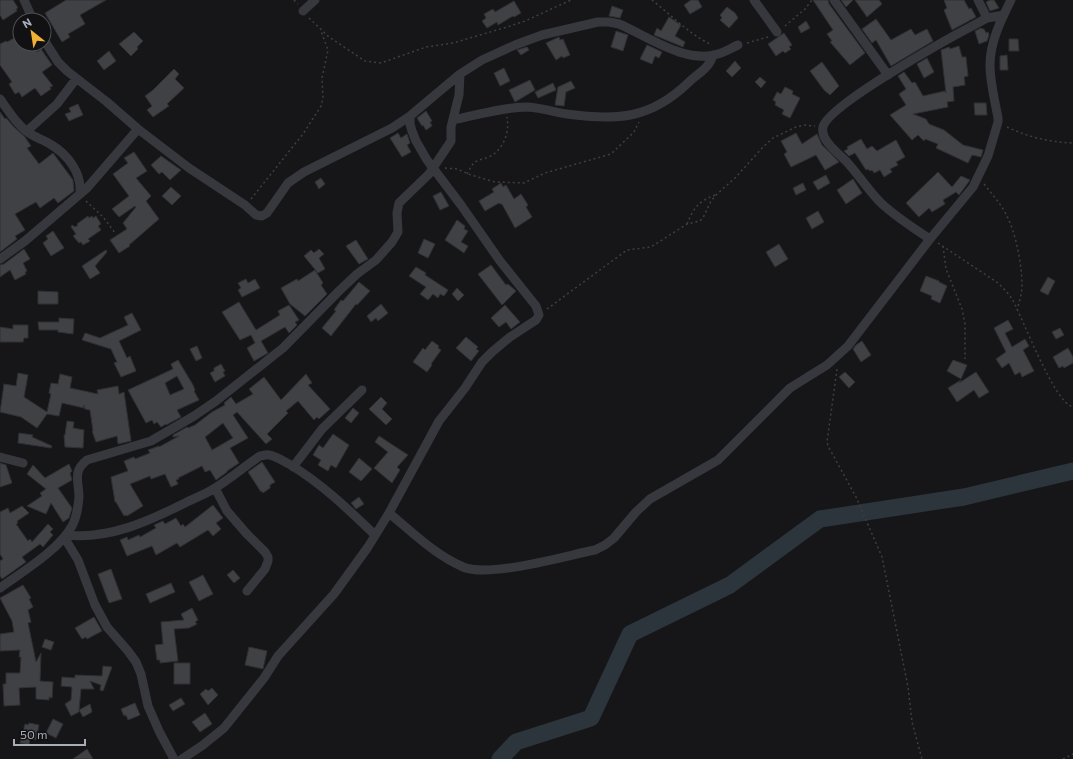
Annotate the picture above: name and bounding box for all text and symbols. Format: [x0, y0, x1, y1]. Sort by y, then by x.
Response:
north arrow [12, 12, 52, 52]
text: N [20, 15, 34, 31]
scale bar [14, 721, 85, 747]
text: 50 m [20, 727, 48, 741]

